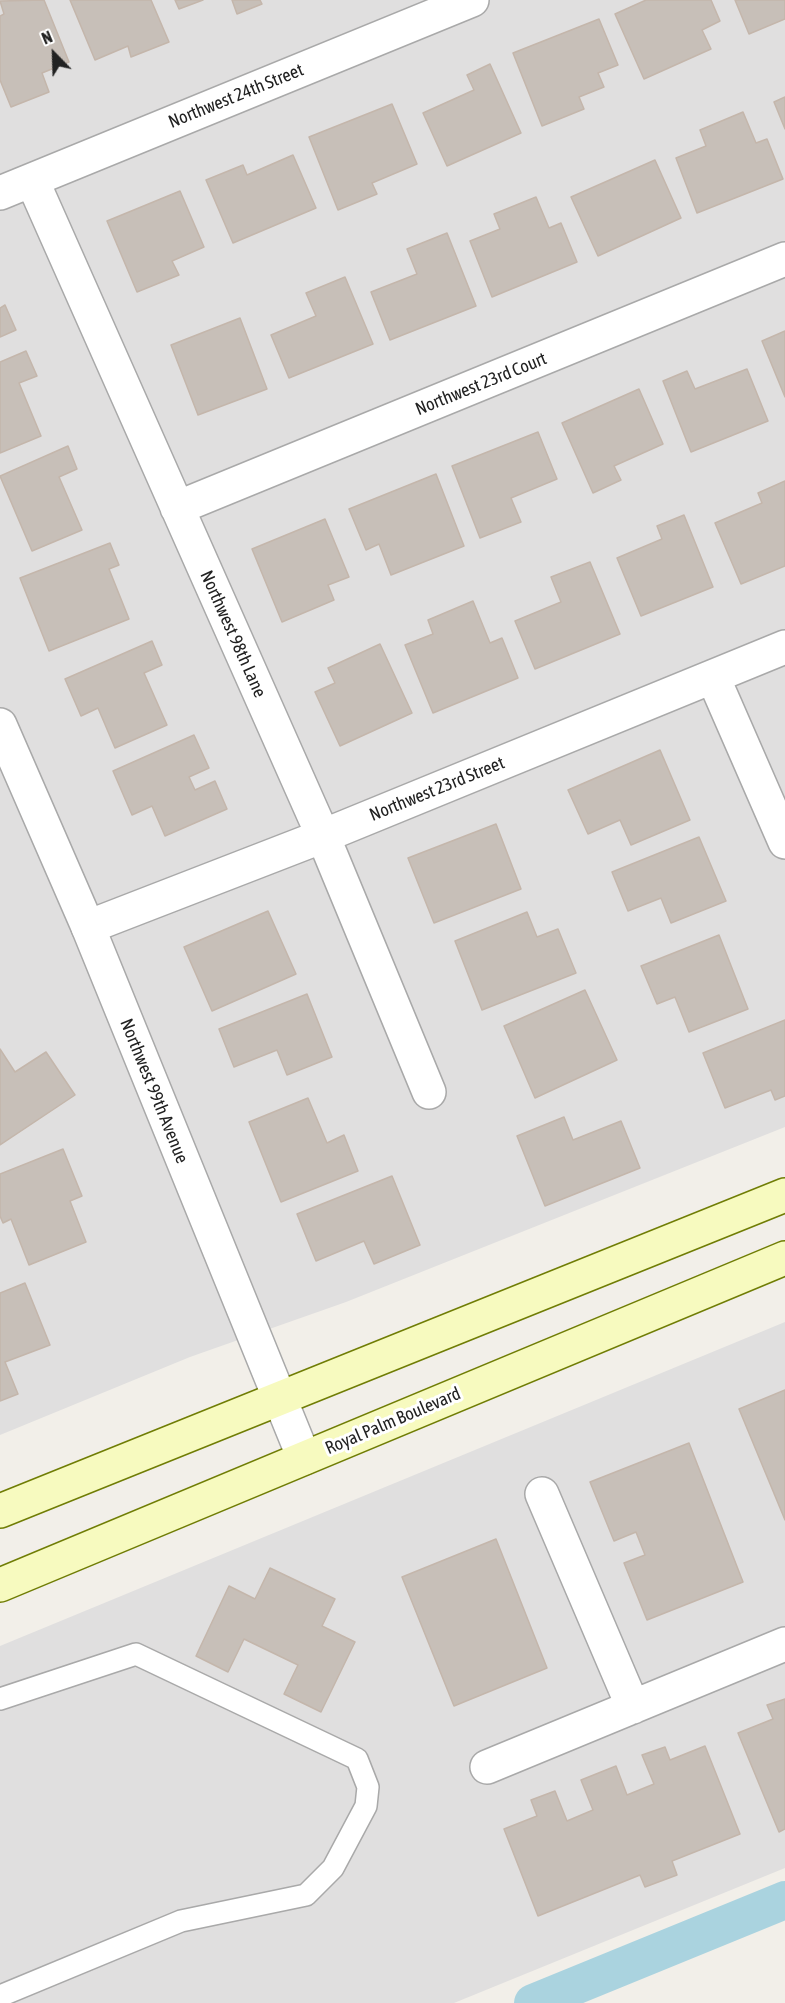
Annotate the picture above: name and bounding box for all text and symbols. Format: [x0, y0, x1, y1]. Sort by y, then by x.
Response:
north arrow [24, 24, 84, 84]
text: N [39, 27, 55, 48]
street label: Northwest 24th Street [165, 59, 307, 133]
street label: Northwest 23rd Court [412, 348, 550, 420]
street label: Northwest 98th Lane [195, 567, 271, 701]
street label: Northwest 23rd Street [366, 752, 508, 826]
street label: Northwest 99th Avenue [115, 1016, 193, 1166]
street label: Royal Palm Boulevard [322, 1383, 464, 1459]

